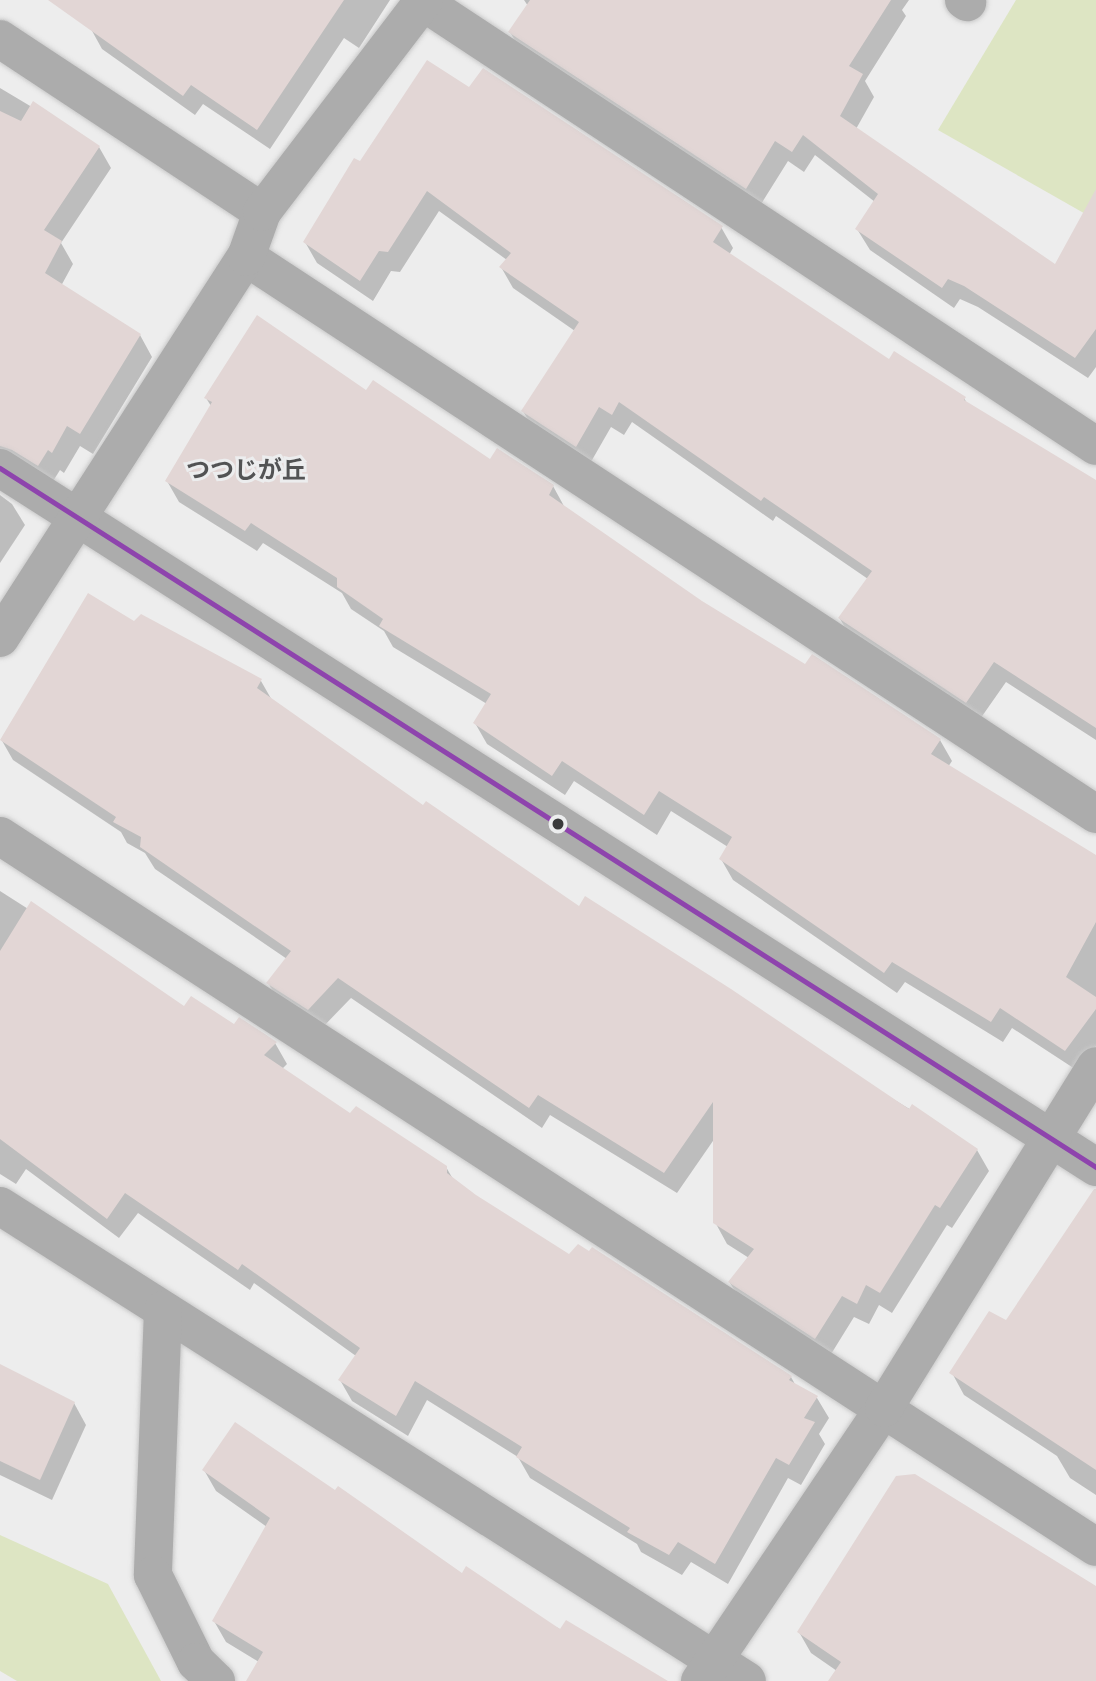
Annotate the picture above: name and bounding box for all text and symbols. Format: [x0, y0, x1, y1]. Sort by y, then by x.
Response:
district label: つつじが丘 [186, 455, 306, 483]
unlabelled marker [551, 817, 565, 831]

